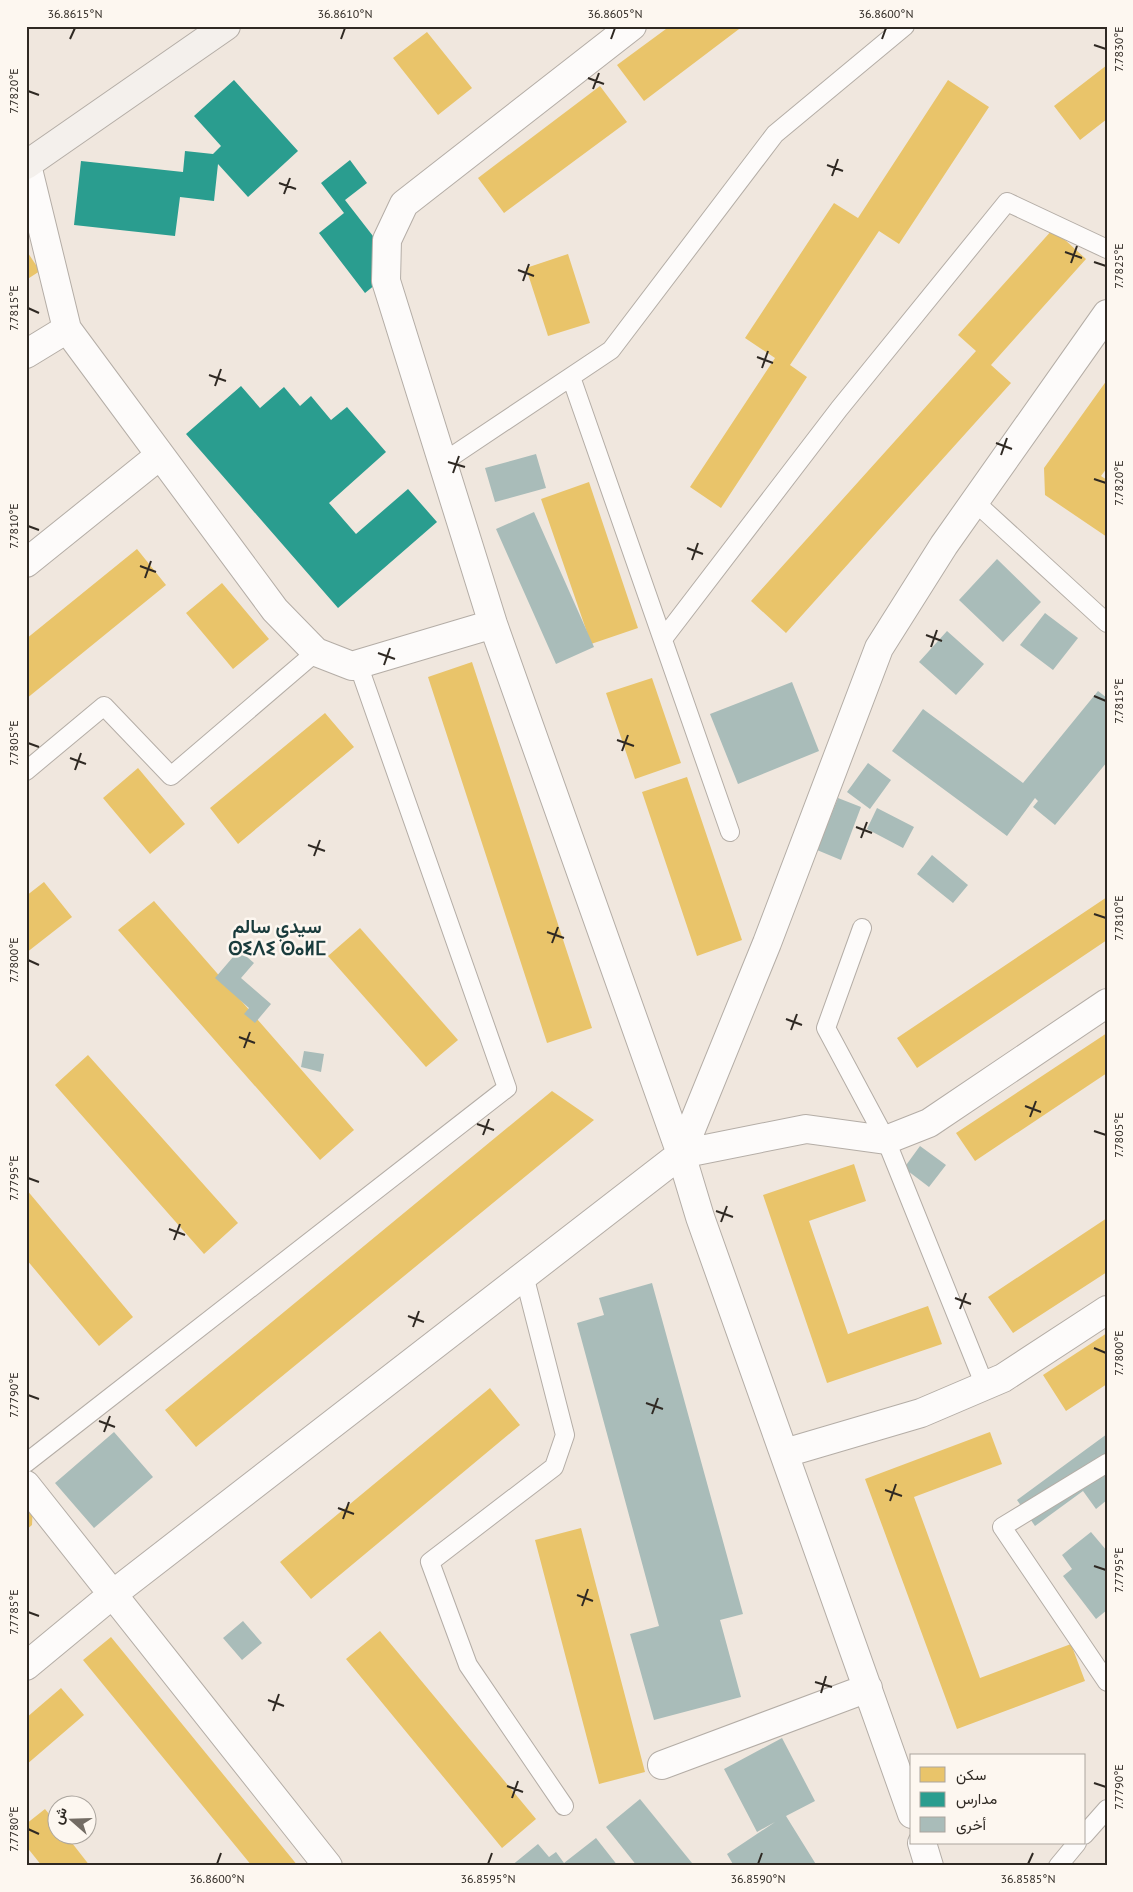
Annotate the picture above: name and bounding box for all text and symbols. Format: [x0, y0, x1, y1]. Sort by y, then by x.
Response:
text: 36.8615°N [48, 6, 102, 21]
text: 36.8610°N [318, 6, 372, 21]
text: 36.8605°N [588, 6, 642, 21]
text: 36.8600°N [859, 6, 913, 21]
text: 7.7830°E [1111, 26, 1126, 72]
text: 7.7820°E [6, 68, 21, 114]
text: 7.7825°E [1111, 243, 1126, 289]
text: 7.7815°E [6, 285, 21, 331]
text: 7.7820°E [1111, 460, 1126, 506]
text: 7.7810°E [6, 503, 21, 549]
text: 7.7815°E [1111, 678, 1126, 724]
text: 7.7805°E [6, 720, 21, 766]
text: 7.7810°E [1111, 895, 1126, 941]
district label: سيدي سالم ⵙⵉⴷⵉ ⵙⴰⵍⵎ [228, 914, 326, 960]
text: 7.7800°E [6, 937, 21, 983]
text: 7.7805°E [1111, 1112, 1126, 1158]
text: 7.7795°E [6, 1155, 21, 1201]
text: 7.7800°E [1111, 1330, 1126, 1376]
text: 7.7790°E [6, 1372, 21, 1418]
text: 7.7795°E [1111, 1547, 1126, 1593]
text: 7.7785°E [6, 1589, 21, 1635]
legend [910, 1754, 1086, 1844]
text: 7.7790°E [1111, 1764, 1126, 1810]
text: سكن [956, 1765, 986, 1785]
text: مدارس [956, 1789, 997, 1809]
north arrow [48, 1794, 98, 1844]
text: ش [48, 1804, 71, 1827]
text: 7.7780°E [6, 1806, 21, 1852]
text: أخرى [956, 1815, 986, 1835]
text: 36.8600°N [190, 1871, 244, 1886]
text: 36.8595°N [461, 1871, 515, 1886]
text: 36.8590°N [731, 1871, 785, 1886]
text: 36.8585°N [1001, 1871, 1055, 1886]

